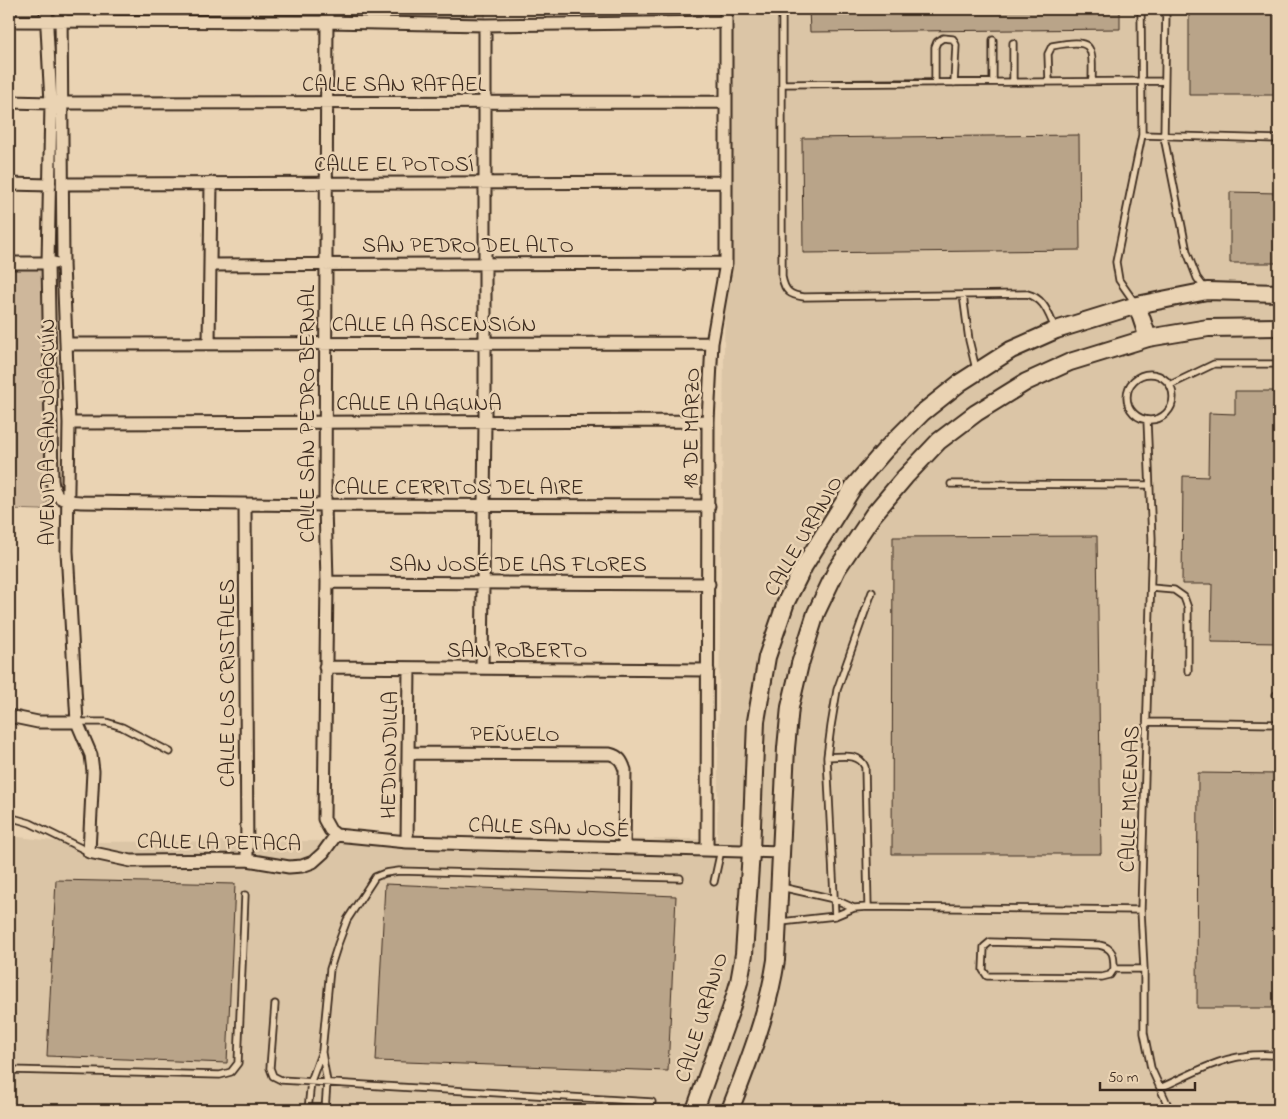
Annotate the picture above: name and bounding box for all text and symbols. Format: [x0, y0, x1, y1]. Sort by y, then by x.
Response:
street label: CALLE SAN RAFAEL [302, 70, 487, 102]
street label: CALLE EL POTOSÍ [314, 150, 474, 182]
street label: SAN PEDRO DEL ALTO [362, 231, 574, 263]
street label: CALLE SAN PEDRO BERNAL [293, 284, 325, 543]
street label: CALLE LA ASCENSIÓN [332, 310, 536, 342]
street label: AVENIDA SAN JOAQUÍN [33, 318, 65, 546]
street label: 18 DE MARZO [676, 367, 710, 489]
street label: CALLE LA LAGUNA [336, 389, 502, 421]
street label: CALLE URANIO [757, 470, 852, 603]
street label: CALLE CERRITOS DEL AIRE [334, 473, 584, 505]
street label: SAN JOSÉ DE LAS FLORES [389, 550, 647, 582]
street label: CALLE LOS CRISTALES [213, 579, 245, 787]
street label: SAN ROBERTO [447, 636, 587, 668]
street label: HEDIONDILLA [374, 691, 408, 819]
street label: PEÑUELO [470, 720, 560, 752]
street label: CALLE MICENAS [1112, 725, 1150, 873]
street label: CALLE SAN JOSÉ [468, 810, 630, 848]
street label: CALLE LA PETACA [136, 827, 301, 861]
street label: CALLE URANIO [668, 949, 738, 1087]
scale bar [1100, 1059, 1196, 1091]
text: 50 m [1108, 1067, 1139, 1089]

